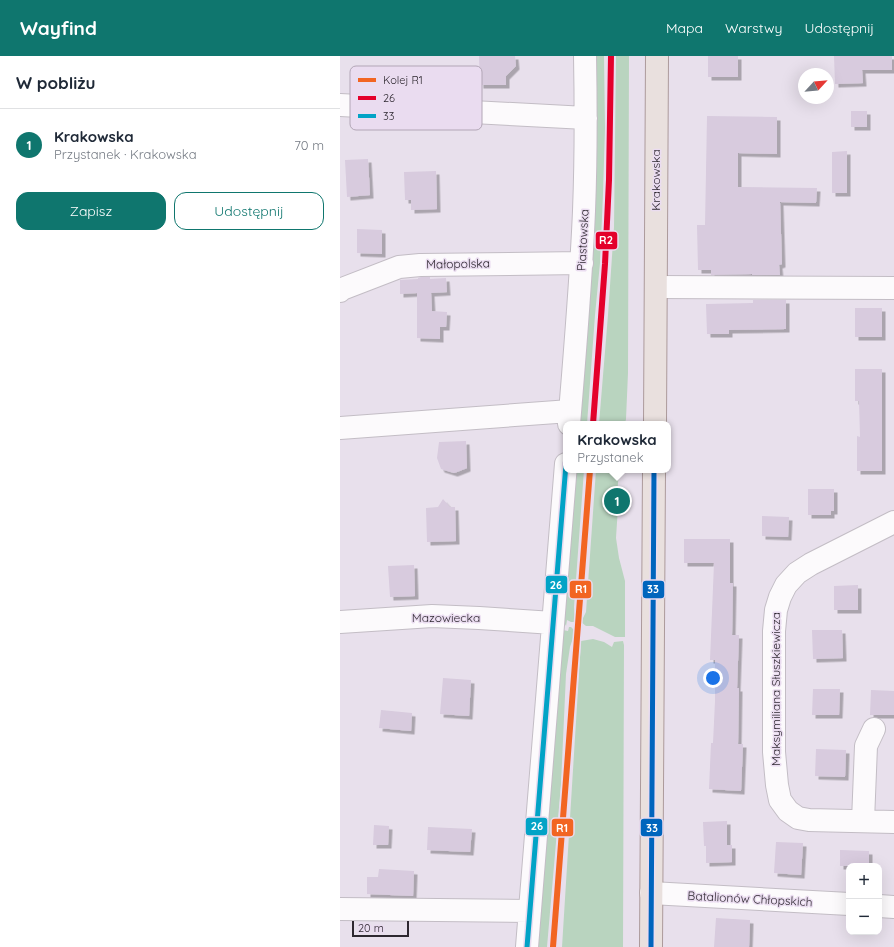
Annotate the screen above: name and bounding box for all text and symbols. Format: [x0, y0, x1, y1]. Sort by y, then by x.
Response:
text: Wayfind [20, 16, 97, 40]
text: Mapa [666, 19, 703, 37]
text: Warstwy [725, 19, 783, 37]
text: Udostępnij [805, 19, 874, 37]
legend [350, 66, 482, 130]
north arrow [798, 68, 834, 104]
text: W pobliżu [16, 72, 96, 93]
text: Kolej R1 [383, 73, 423, 87]
text: 26 [383, 91, 395, 105]
text: 33 [383, 109, 395, 123]
text: Krakowska [54, 127, 134, 146]
text: 1 [26, 137, 32, 153]
text: 70 m [294, 137, 324, 153]
text: Przystanek · Krakowska [54, 146, 197, 162]
street label: Krakowska [648, 149, 663, 211]
button: Zapisz [16, 192, 166, 230]
button: Udostępnij [174, 192, 324, 230]
street label: Piastowska [573, 209, 592, 271]
line badge: R2 [595, 231, 618, 250]
text: R2 [599, 233, 613, 247]
street label: Małopolska [426, 255, 490, 272]
popup [563, 421, 671, 473]
text: Krakowska [577, 430, 657, 449]
text: Przystanek [577, 449, 644, 465]
pin: 1 [604, 486, 630, 516]
line badge: 26 [545, 575, 568, 594]
text: 26 [550, 578, 562, 592]
line badge: R1 [569, 580, 592, 599]
line badge: 33 [642, 580, 665, 599]
text: R1 [575, 582, 587, 596]
text: 33 [647, 582, 659, 596]
street label: Mazowiecka [412, 610, 480, 625]
street label: Maksymiliana Słuszkiewicza [768, 612, 783, 766]
your location [703, 668, 723, 688]
line badge: 26 [525, 817, 548, 836]
line badge: R1 [551, 818, 574, 837]
line badge: 33 [640, 818, 663, 837]
text: 26 [531, 819, 543, 833]
text: R1 [556, 821, 568, 835]
text: 33 [646, 821, 658, 835]
map controls [846, 863, 882, 935]
button: + [846, 863, 882, 899]
street label: Batalionów Chłopskich [687, 888, 813, 909]
button: − [846, 899, 882, 935]
scale bar [352, 919, 409, 938]
text: 20 m [358, 921, 384, 935]

